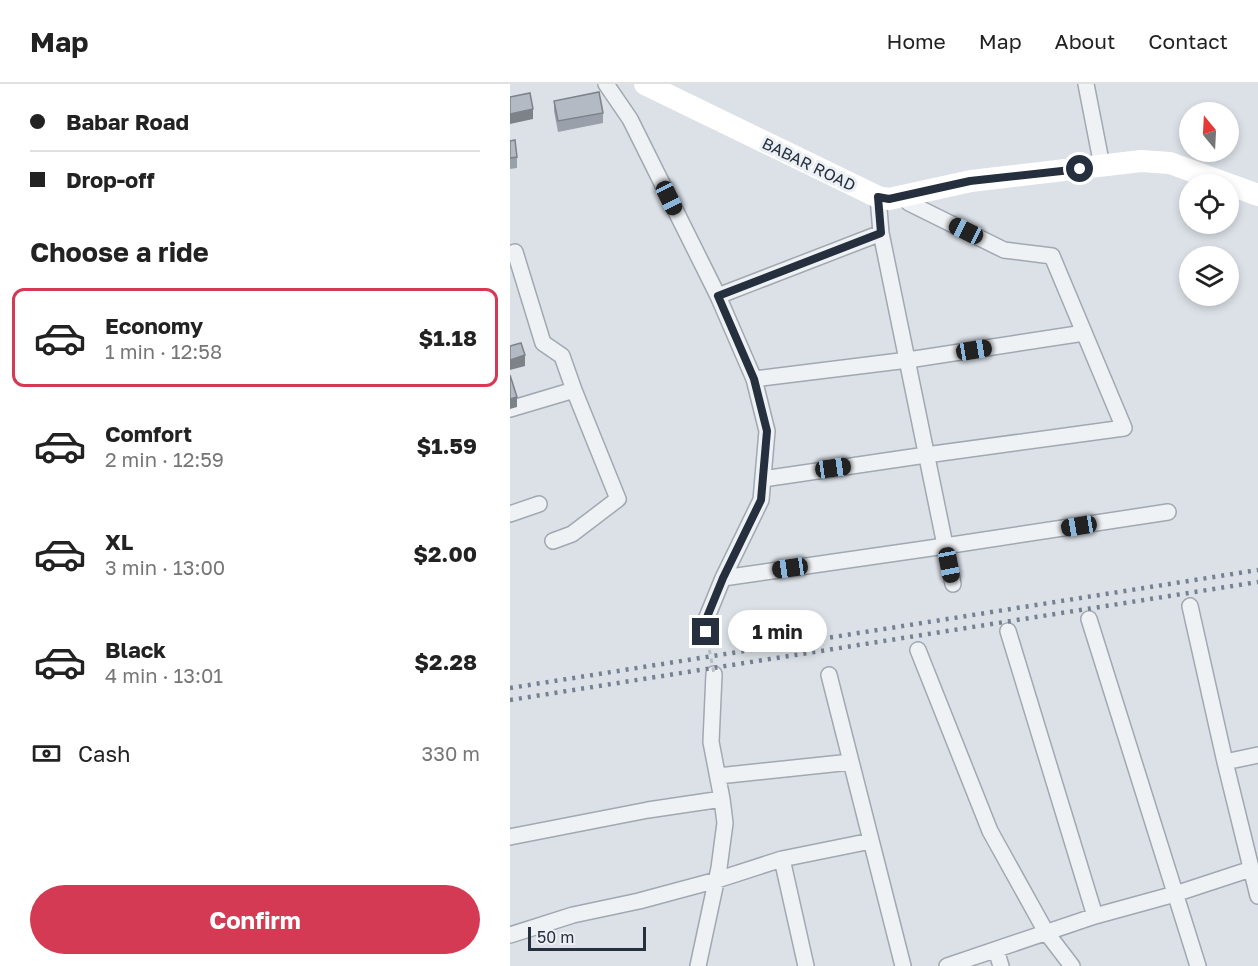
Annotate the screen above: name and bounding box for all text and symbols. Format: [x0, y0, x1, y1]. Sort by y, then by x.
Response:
text: Map [30, 25, 88, 58]
text: Home [886, 28, 946, 54]
text: Map [979, 28, 1022, 54]
text: About [1055, 28, 1115, 54]
text: Contact [1148, 28, 1228, 54]
north arrow [1179, 102, 1239, 162]
map controls [1179, 102, 1239, 306]
text: Babar Road [66, 108, 189, 135]
street label: BABAR ROAD [759, 133, 859, 195]
route start [1066, 155, 1093, 182]
text: Drop-off [66, 166, 155, 193]
button: locate [1179, 174, 1239, 234]
car [653, 178, 685, 218]
car [946, 215, 986, 247]
text: Choose a ride [30, 236, 209, 268]
button: layers [1179, 246, 1239, 306]
icon: car [33, 311, 87, 365]
text: Economy [105, 312, 203, 339]
text: $1.18 [418, 324, 477, 351]
car [955, 338, 993, 362]
text: 1 min · 12:58 [105, 339, 222, 363]
icon: car [33, 419, 87, 473]
text: Comfort [105, 420, 192, 447]
text: $1.59 [416, 432, 477, 459]
text: 2 min · 12:59 [105, 447, 224, 471]
car [814, 457, 852, 479]
car [1060, 514, 1098, 538]
icon: car [33, 527, 87, 581]
text: XL [105, 528, 133, 555]
text: $2.00 [413, 540, 477, 567]
car [937, 546, 961, 584]
text: 3 min · 13:00 [105, 555, 225, 579]
car [771, 557, 809, 579]
callout: 1 min [727, 611, 826, 653]
route end [692, 618, 719, 645]
text: 1 min [752, 619, 803, 643]
icon: car [33, 635, 87, 689]
text: Black [105, 636, 166, 663]
text: $2.28 [414, 648, 477, 675]
text: 4 min · 13:01 [105, 663, 223, 687]
icon: cash [30, 737, 63, 770]
text: Cash [78, 740, 131, 767]
text: 330 m [422, 741, 480, 765]
button: Confirm [30, 885, 480, 954]
scale bar [528, 924, 646, 952]
text: 50 m [537, 927, 574, 947]

